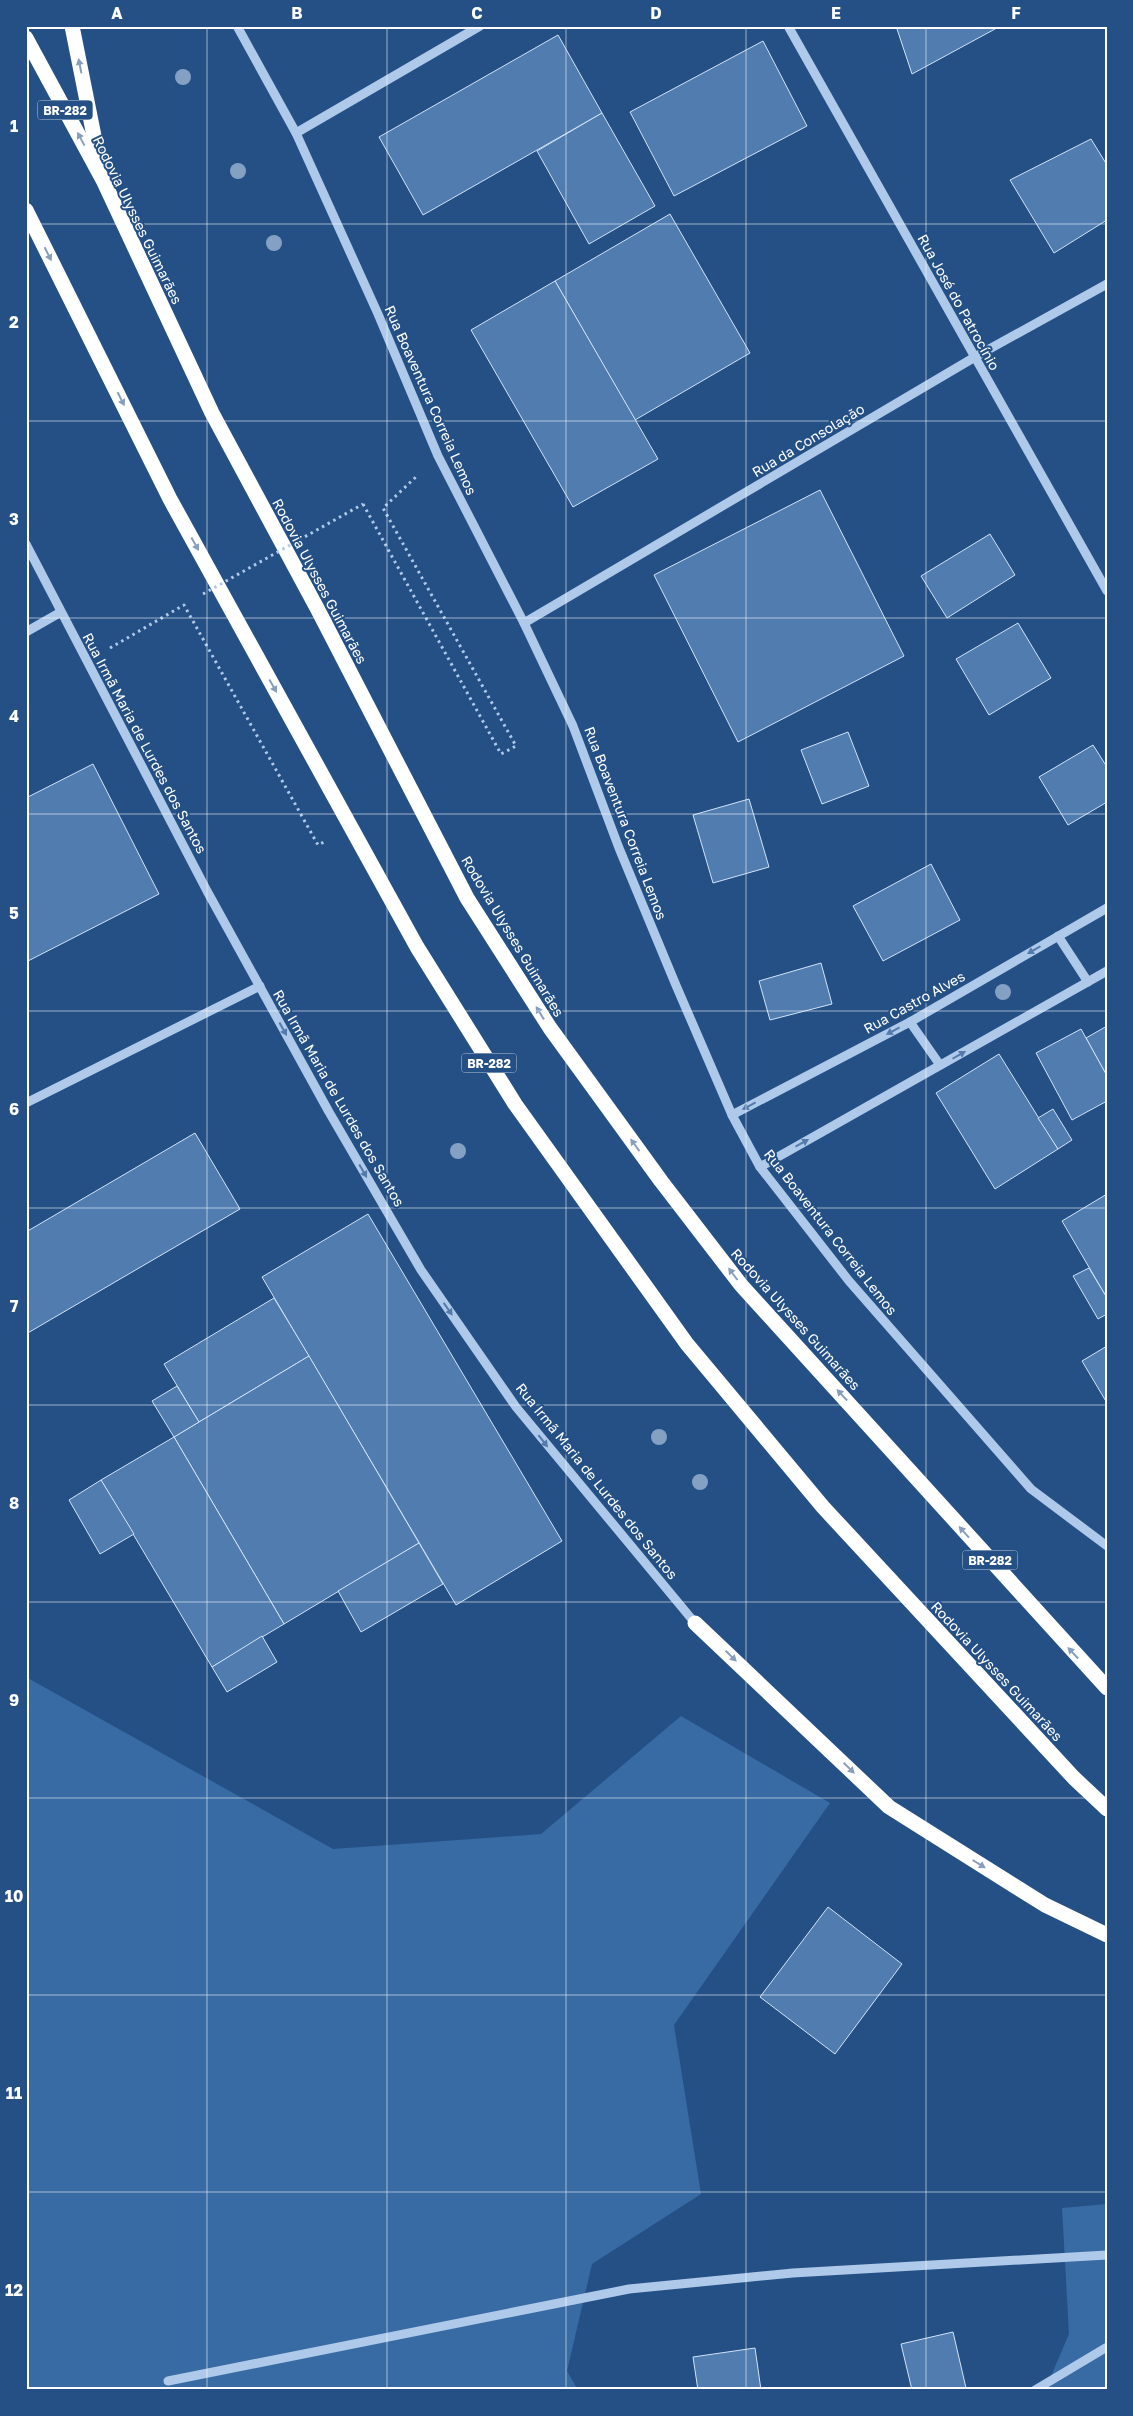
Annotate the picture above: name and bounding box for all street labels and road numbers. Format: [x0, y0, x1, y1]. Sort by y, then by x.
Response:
road number: BR-282 [38, 100, 92, 120]
street label: Rodovia Ulysses Guimarães [90, 133, 186, 307]
street label: Rua José do Patrocínio [914, 231, 1004, 373]
street label: Rua Boaventura Correia Lemos [381, 303, 481, 497]
street label: Rua da Consolação [749, 400, 867, 480]
street label: Rodovia Ulysses Guimarães [269, 495, 371, 667]
street label: Rua Irmã Maria de Lurdes dos Santos [79, 630, 211, 856]
street label: Rua Boaventura Correia Lemos [581, 724, 671, 922]
street label: Rodovia Ulysses Guimarães [458, 852, 568, 1020]
street label: Rua Castro Alves [860, 967, 968, 1037]
street label: Rua Irmã Maria de Lurdes dos Santos [270, 987, 408, 1209]
road number: BR-282 [462, 1054, 516, 1072]
street label: Rua Boaventura Correia Lemos [761, 1146, 901, 1318]
street label: Rodovia Ulysses Guimarães [728, 1245, 864, 1393]
street label: Rua Irmã Maria de Lurdes dos Santos [513, 1380, 681, 1582]
road number: BR-282 [962, 1550, 1018, 1570]
street label: Rodovia Ulysses Guimarães [928, 1598, 1066, 1744]

